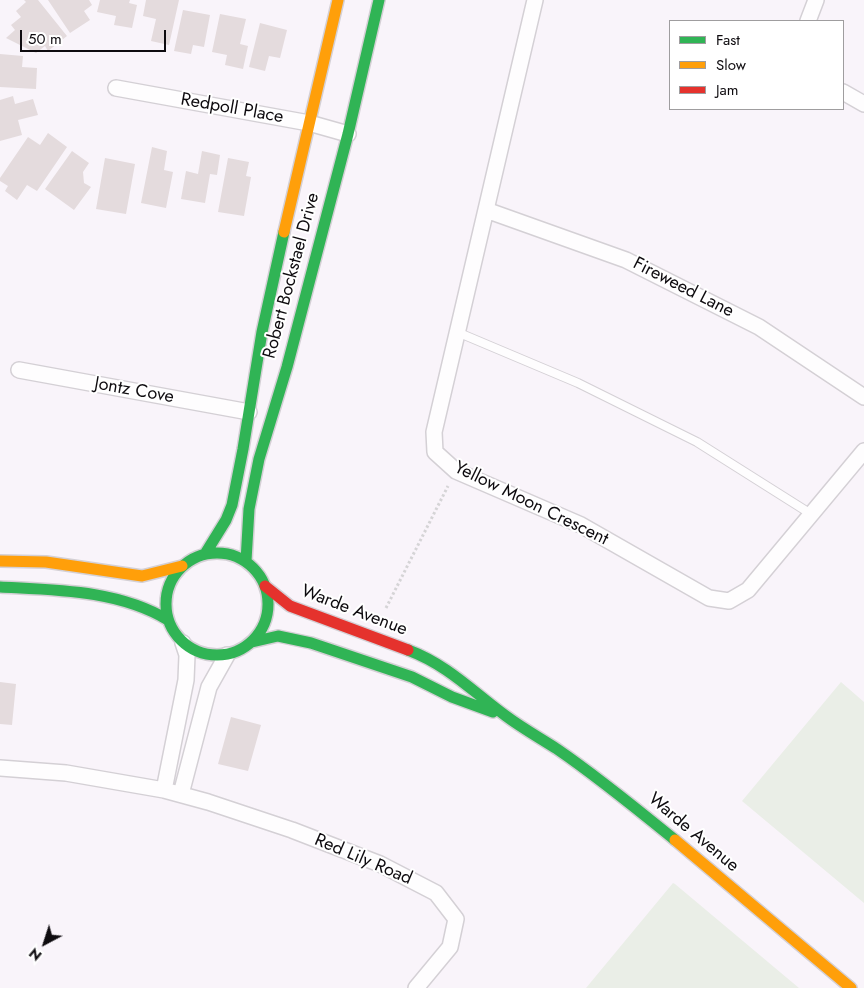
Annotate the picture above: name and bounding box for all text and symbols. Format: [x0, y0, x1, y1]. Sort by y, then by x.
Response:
scale bar [22, 20, 169, 52]
legend [669, 20, 844, 110]
text: 50 m [28, 28, 62, 50]
text: Fast [716, 29, 740, 51]
text: Slow [716, 54, 746, 76]
text: Jam [716, 79, 739, 101]
street label: Redpoll Place [179, 89, 285, 129]
street label: Robert Bockstael Drive [259, 191, 325, 361]
street label: Fireweed Lane [629, 253, 737, 323]
street label: Jontz Cove [93, 373, 175, 409]
street label: Yellow Moon Crescent [451, 457, 611, 551]
street label: Warde Avenue [298, 581, 410, 641]
street label: Warde Avenue [643, 789, 743, 877]
street label: Red Lily Road [311, 830, 415, 890]
north arrow [20, 918, 70, 968]
text: N [25, 943, 46, 966]

